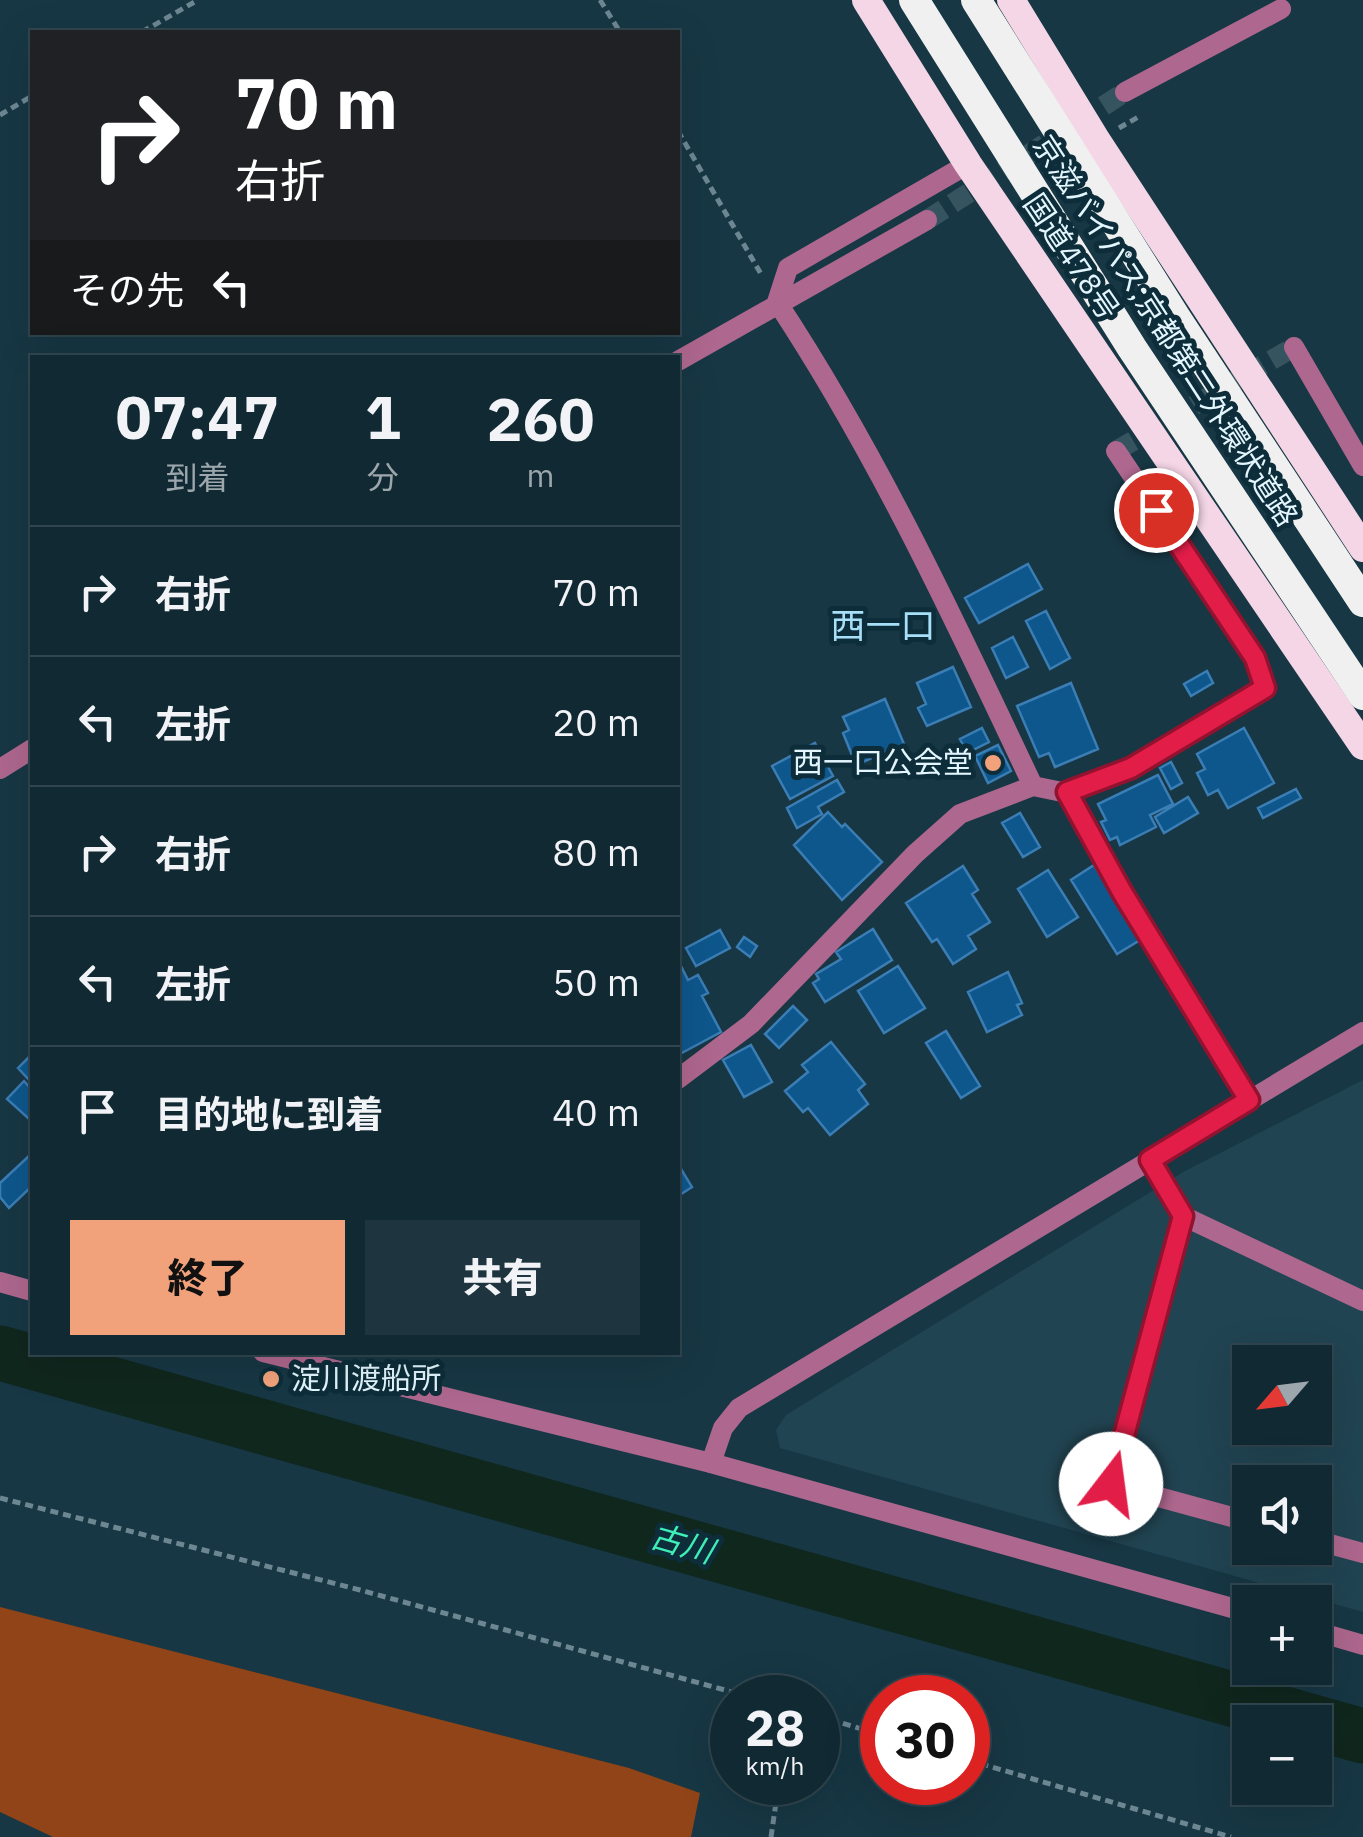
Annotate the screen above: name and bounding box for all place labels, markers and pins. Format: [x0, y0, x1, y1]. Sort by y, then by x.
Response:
pin [1114, 468, 1199, 553]
place label: 西一口公会堂 [793, 742, 973, 781]
marker: 西一口公会堂 [982, 752, 1004, 774]
place label: 淀川渡船所 [291, 1358, 441, 1397]
marker: 淀川渡船所 [260, 1368, 282, 1390]

